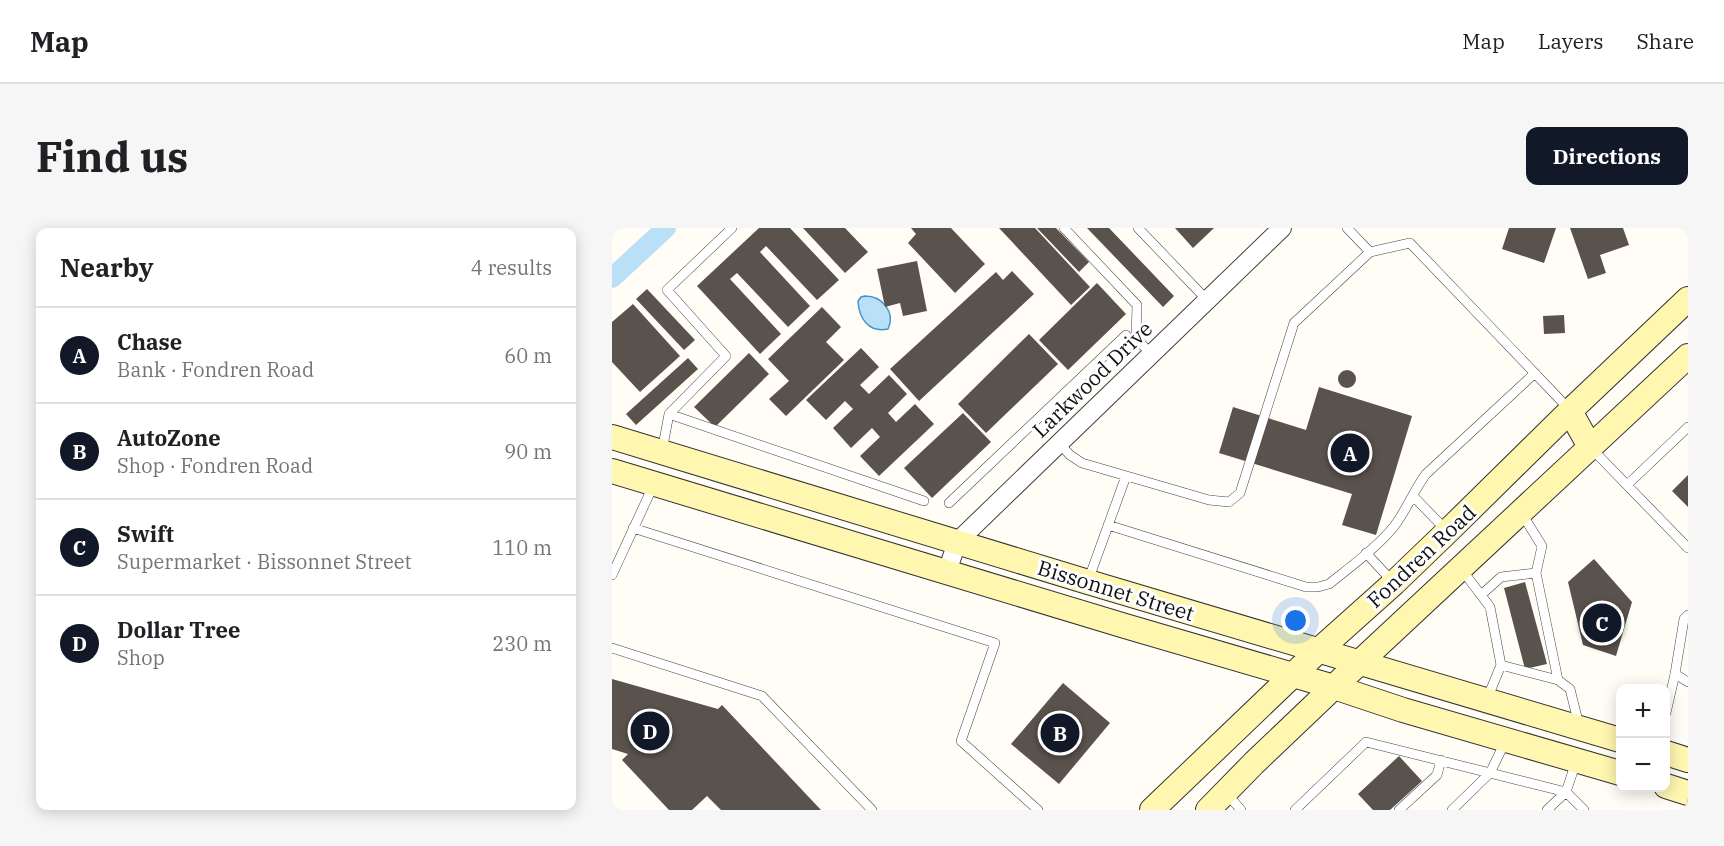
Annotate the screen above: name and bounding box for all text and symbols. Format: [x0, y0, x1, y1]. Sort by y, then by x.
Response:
text: Map [30, 23, 89, 60]
text: Map [1462, 27, 1505, 55]
text: Layers [1538, 27, 1604, 55]
text: Share [1637, 27, 1694, 55]
button: Directions [1526, 127, 1688, 185]
text: Find us [36, 129, 188, 184]
text: Nearby [60, 250, 154, 284]
text: 4 results [471, 254, 552, 281]
street label: Larkwood Drive [1026, 315, 1158, 443]
text: Chase [117, 327, 182, 356]
text: A [73, 342, 86, 369]
text: 60 m [504, 342, 552, 369]
text: Bank · Fondren Road [117, 356, 314, 383]
text: AutoZone [117, 423, 221, 452]
pin: A [1330, 430, 1370, 476]
text: B [72, 438, 87, 465]
text: 90 m [504, 438, 552, 465]
text: Shop · Fondren Road [117, 452, 313, 479]
street label: Fondren Road [1361, 498, 1482, 614]
text: Swift [117, 519, 174, 548]
text: C [73, 534, 86, 561]
text: 110 m [492, 534, 552, 561]
text: Supermarket · Bissonnet Street [117, 548, 411, 575]
street label: Bissonnet Street [1034, 553, 1198, 627]
pin: C [1582, 600, 1622, 646]
your location [1281, 606, 1310, 635]
text: Dollar Tree [117, 615, 240, 644]
text: D [72, 630, 87, 657]
text: 230 m [492, 630, 552, 657]
text: Shop [117, 644, 165, 671]
map controls [1616, 684, 1670, 792]
button: + [1616, 684, 1670, 738]
pin: D [630, 708, 669, 754]
pin: B [1040, 710, 1080, 756]
button: − [1616, 738, 1670, 792]

